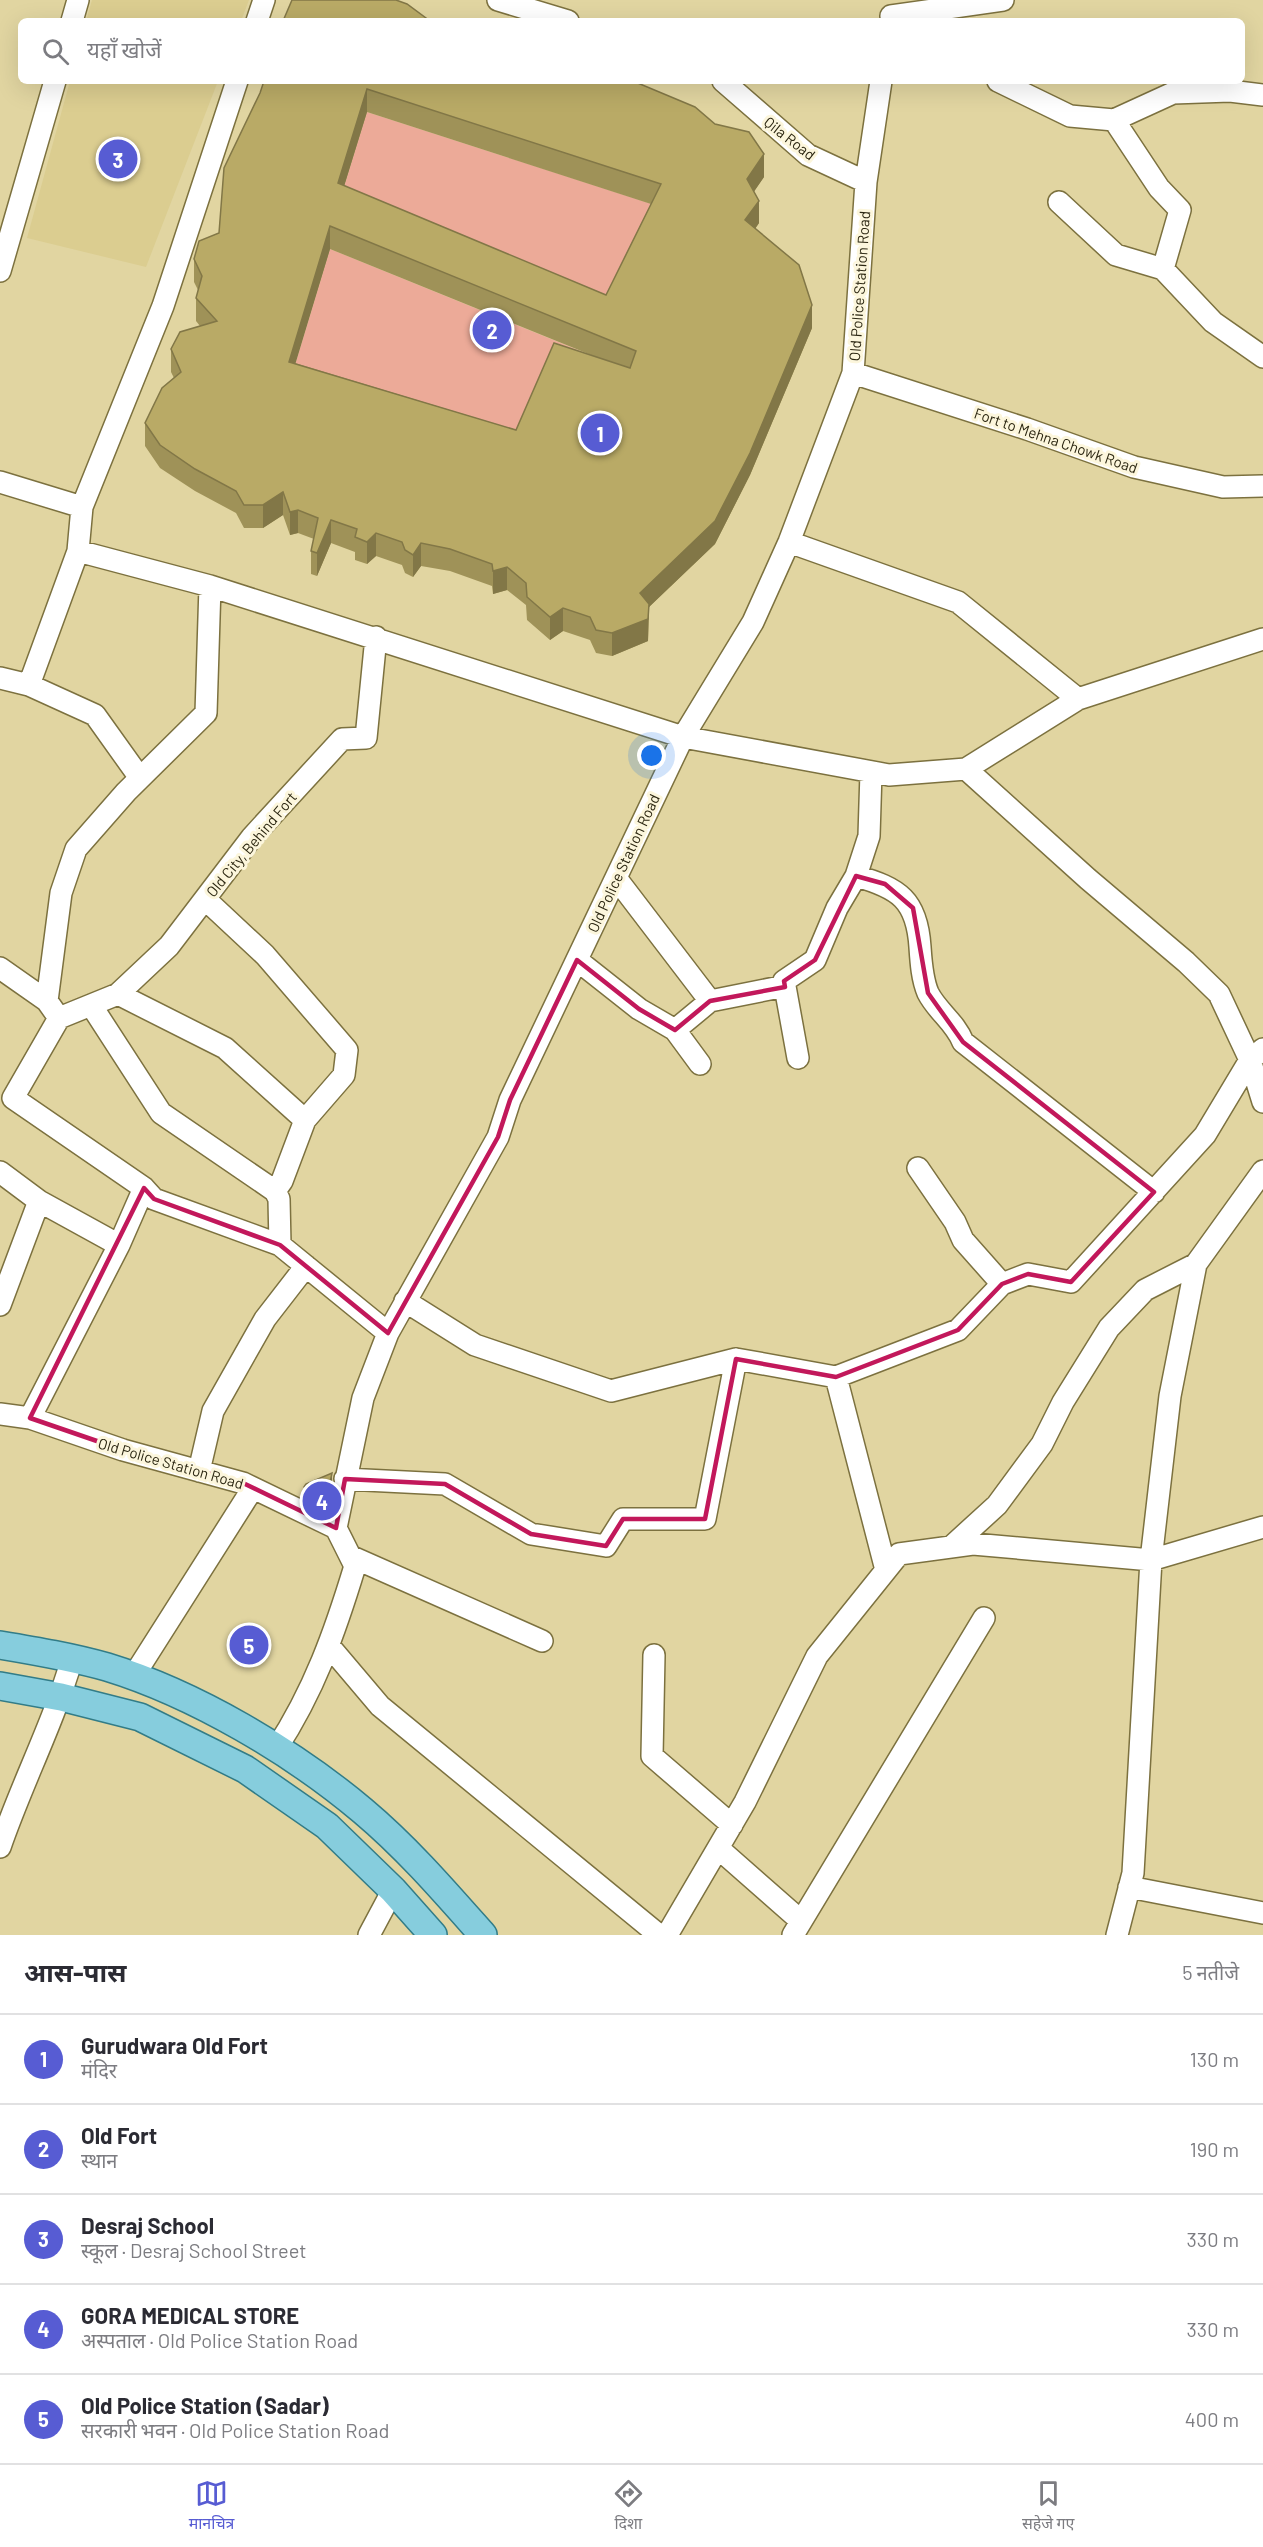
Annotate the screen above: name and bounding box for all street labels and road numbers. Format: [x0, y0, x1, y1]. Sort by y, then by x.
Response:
street label: Qila Road [761, 113, 819, 163]
street label: Old Police Station Road [845, 210, 873, 362]
street label: Fort to Mehna Chowk Road [972, 404, 1140, 476]
street label: Old City, Behind Fort [202, 788, 300, 900]
street label: Old Police Station Road [583, 791, 663, 935]
street label: Old Police Station Road [96, 1434, 246, 1492]

